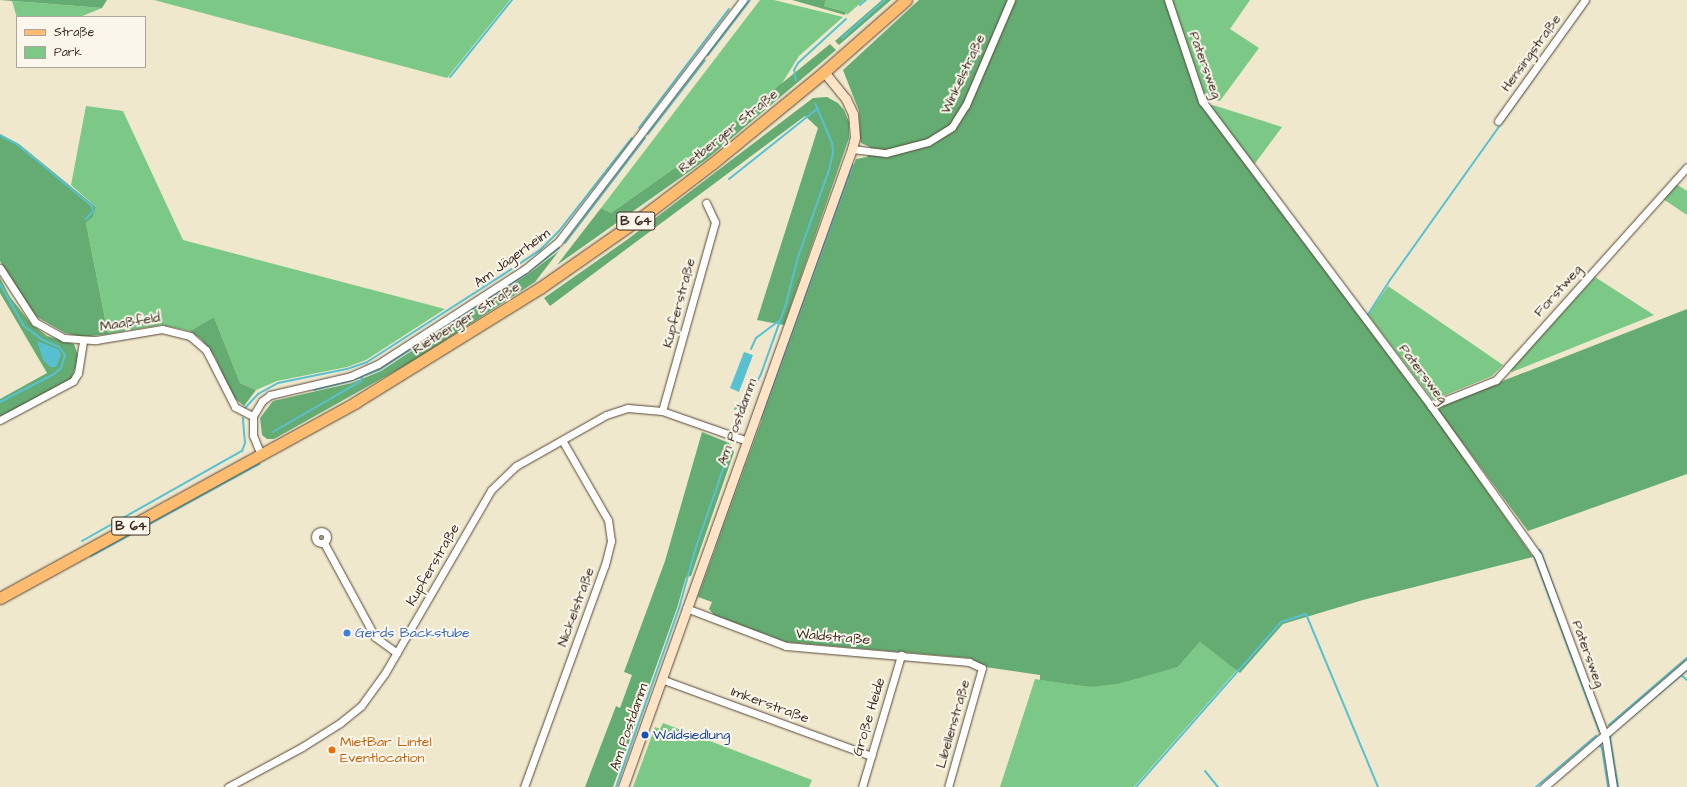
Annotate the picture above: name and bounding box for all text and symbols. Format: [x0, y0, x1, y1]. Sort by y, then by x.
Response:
street label: Hensingstraße [1497, 11, 1565, 95]
legend [16, 16, 146, 68]
text: Straße [54, 24, 94, 41]
street label: Patersweg [1185, 29, 1225, 101]
street label: Winkelstraße [937, 32, 989, 116]
text: Park [54, 44, 82, 61]
street label: Rietberger Straße [675, 86, 781, 176]
road number: B 64 [616, 210, 656, 232]
street label: Am Jägerheim [471, 225, 553, 291]
street label: Kupferstraße [659, 256, 699, 350]
street label: Forstweg [1530, 262, 1586, 320]
street label: Rietberger Straße [409, 278, 523, 358]
street label: Maaßfeld [99, 309, 161, 335]
street label: Patersweg [1395, 341, 1451, 407]
street label: Am Postdamm [714, 376, 760, 468]
road number: B 64 [111, 515, 151, 537]
street label: Kupferstraße [403, 521, 463, 609]
street label: Nickelstraße [554, 565, 598, 649]
street label: Patersweg [1568, 618, 1608, 690]
place label: Gerds Backstube [355, 625, 470, 641]
street label: Waldstraße [795, 625, 871, 649]
marker: Gerds Backstube [342, 628, 352, 638]
street label: Große Heide [849, 676, 889, 758]
street label: Libellenstraße [932, 678, 974, 770]
street label: Am Postdamm [606, 681, 652, 773]
street label: Imkerstraße [729, 683, 811, 727]
place label: Waldsiedlung [653, 727, 730, 743]
marker: Waldsiedlung [640, 730, 650, 740]
place label: MietBar Lintel Eventlocation [340, 734, 432, 766]
marker: MietBar Lintel Eventlocation [327, 745, 337, 755]

